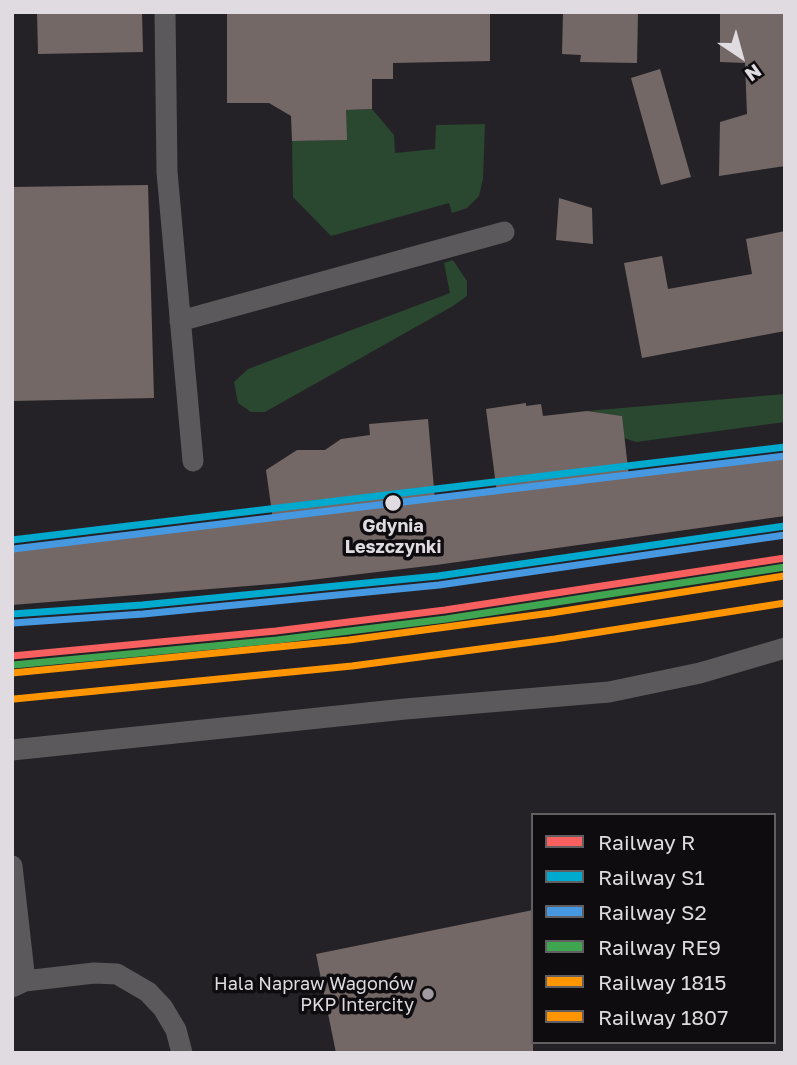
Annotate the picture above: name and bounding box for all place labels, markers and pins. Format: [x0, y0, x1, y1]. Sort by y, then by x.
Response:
marker: Gdynia Leszczynki [383, 493, 403, 513]
place label: Gdynia Leszczynki [345, 515, 441, 558]
place label: Hala Napraw Wagonów PKP Intercity [214, 973, 414, 1016]
marker: Hala Napraw Wagonów PKP Intercity [420, 986, 436, 1002]

